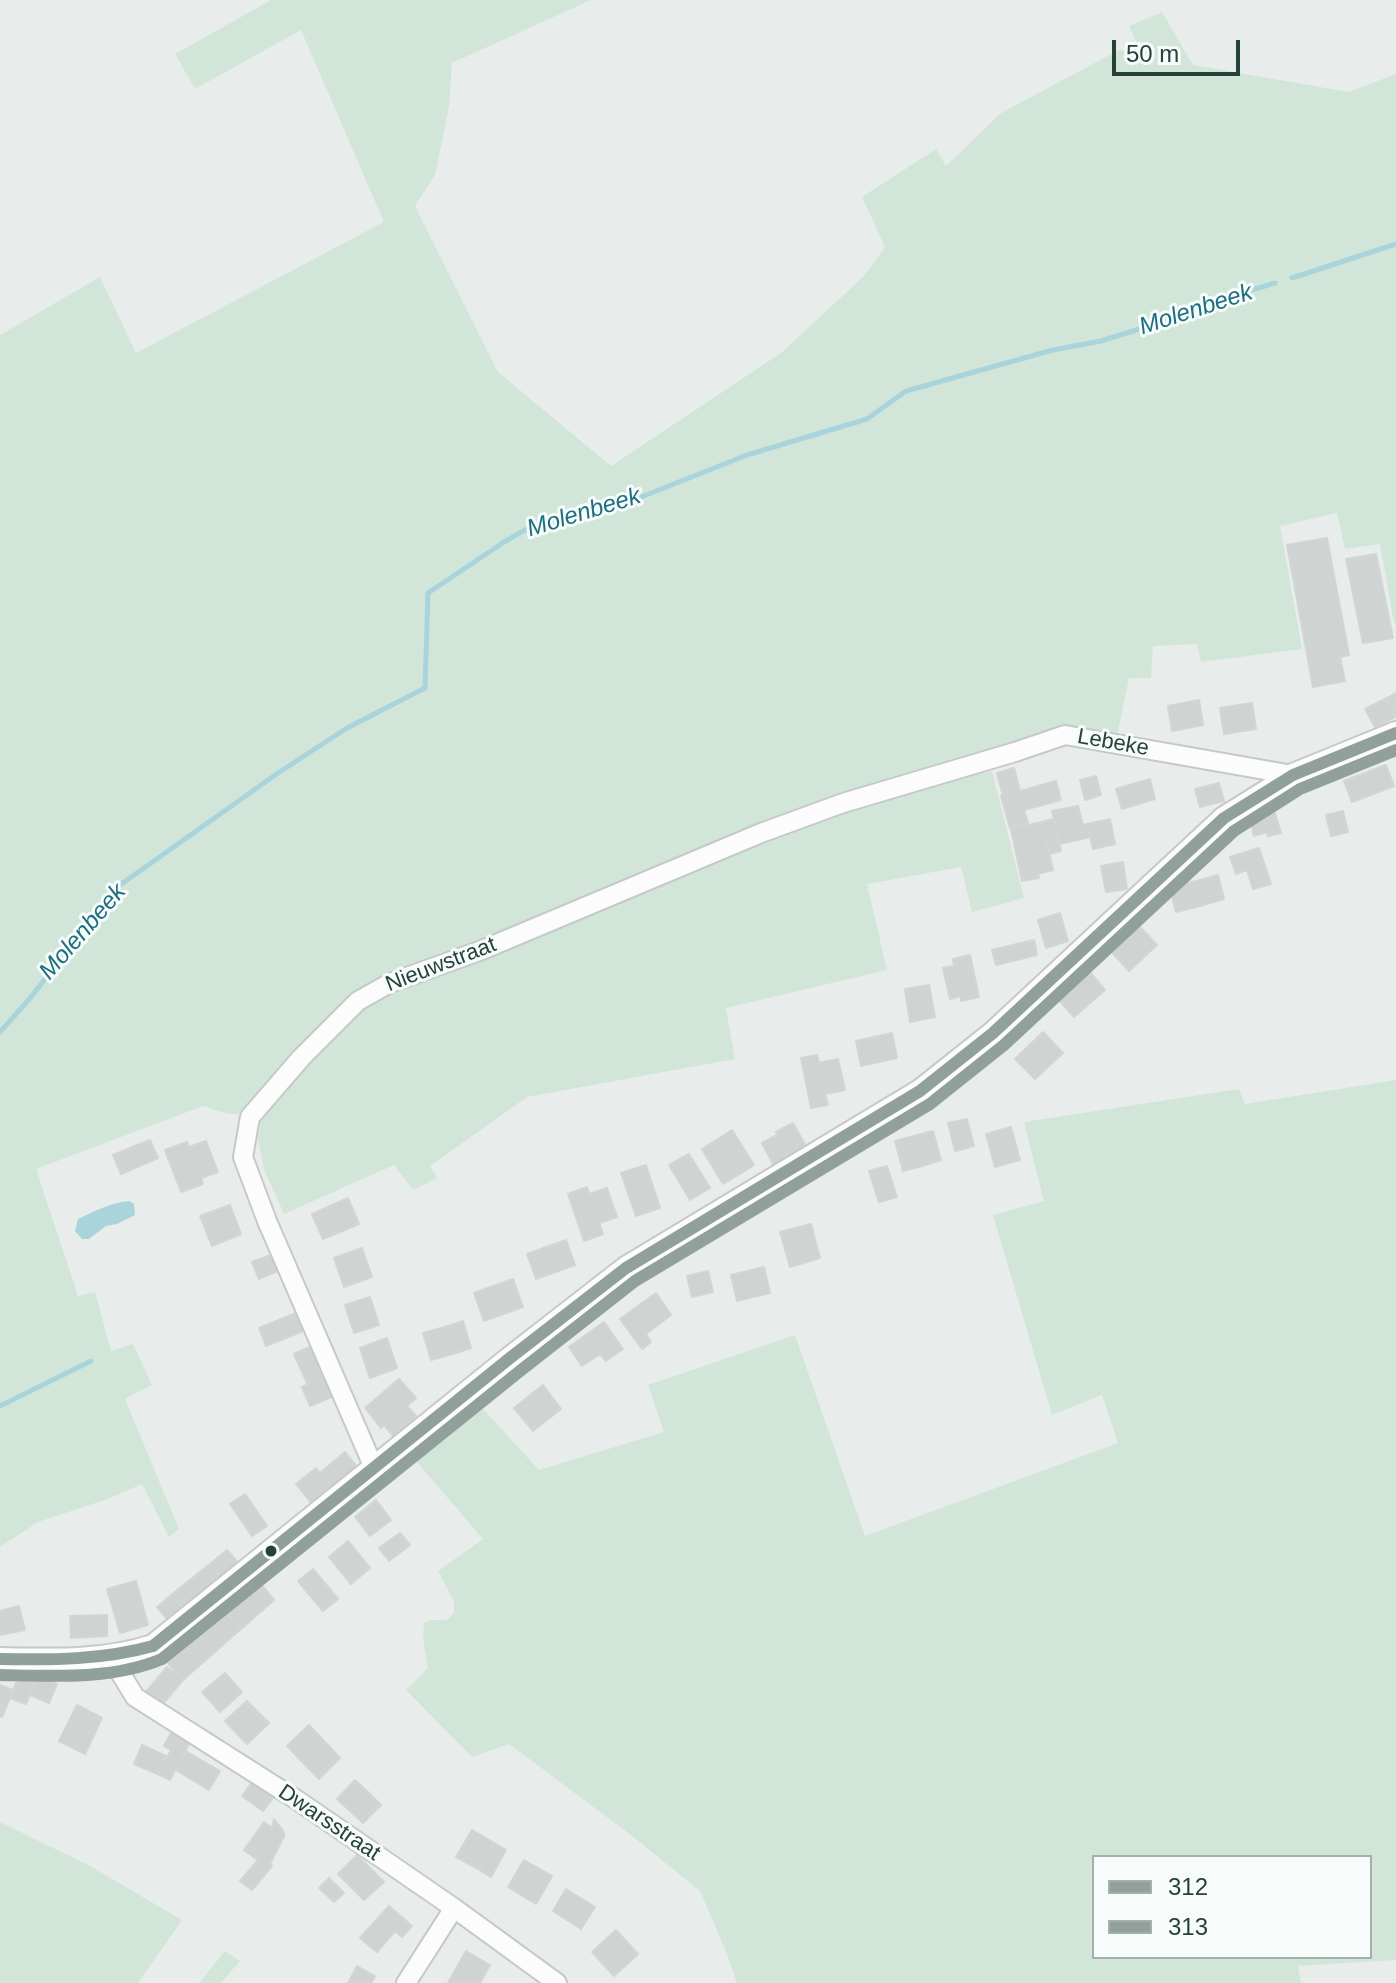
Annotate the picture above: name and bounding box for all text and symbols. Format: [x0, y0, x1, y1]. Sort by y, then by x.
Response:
scale bar [1116, 24, 1244, 74]
text: 50 m [1126, 40, 1179, 67]
water label: Molenbeek [1136, 278, 1256, 342]
water label: Molenbeek [524, 482, 644, 544]
street label: Lebeke [1075, 724, 1151, 762]
water label: Molenbeek [34, 878, 132, 986]
street label: Nieuwstraat [382, 932, 500, 998]
unlabelled marker [263, 1543, 279, 1559]
street label: Dwarsstraat [273, 1779, 385, 1867]
legend [1092, 1855, 1372, 1959]
text: 312 [1168, 1873, 1208, 1900]
text: 313 [1168, 1913, 1208, 1940]

